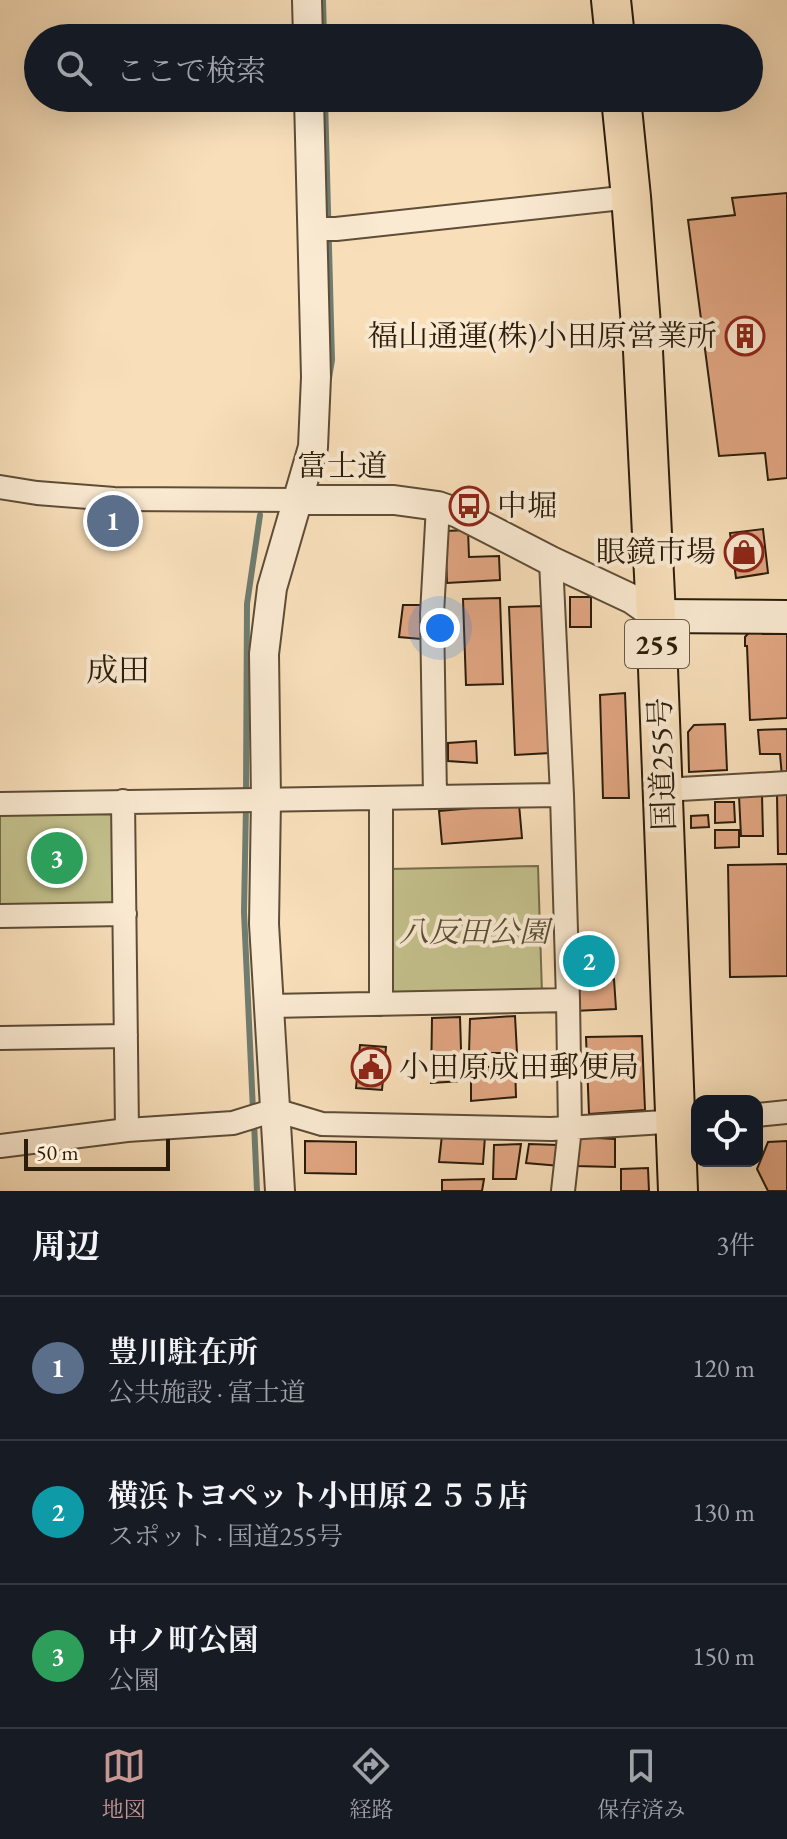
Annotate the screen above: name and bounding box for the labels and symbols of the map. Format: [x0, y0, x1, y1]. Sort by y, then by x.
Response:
building icon: 福山通運(株)小田原営業所 [724, 315, 766, 357]
place label: 福山通運(株)小田原営業所 [368, 316, 717, 355]
street label: 富士道 [297, 446, 387, 485]
bus stop icon: 中堀 [448, 485, 490, 527]
place label: 中堀 [497, 486, 557, 525]
pin: 1 [87, 491, 139, 551]
shop icon: 眼鏡市場 [723, 531, 765, 573]
place label: 眼鏡市場 [596, 532, 716, 571]
your location [420, 608, 460, 648]
road number: 255 [625, 620, 689, 668]
district label: 成田 [86, 649, 150, 691]
street label: 国道255号 [640, 697, 683, 831]
pin: 3 [31, 828, 83, 888]
park label: 八反田公園 [399, 912, 554, 951]
pin: 2 [563, 931, 615, 991]
public building icon: 小田原成田郵便局 [350, 1046, 392, 1088]
place label: 小田原成田郵便局 [399, 1047, 639, 1086]
scale bar [24, 1135, 170, 1171]

